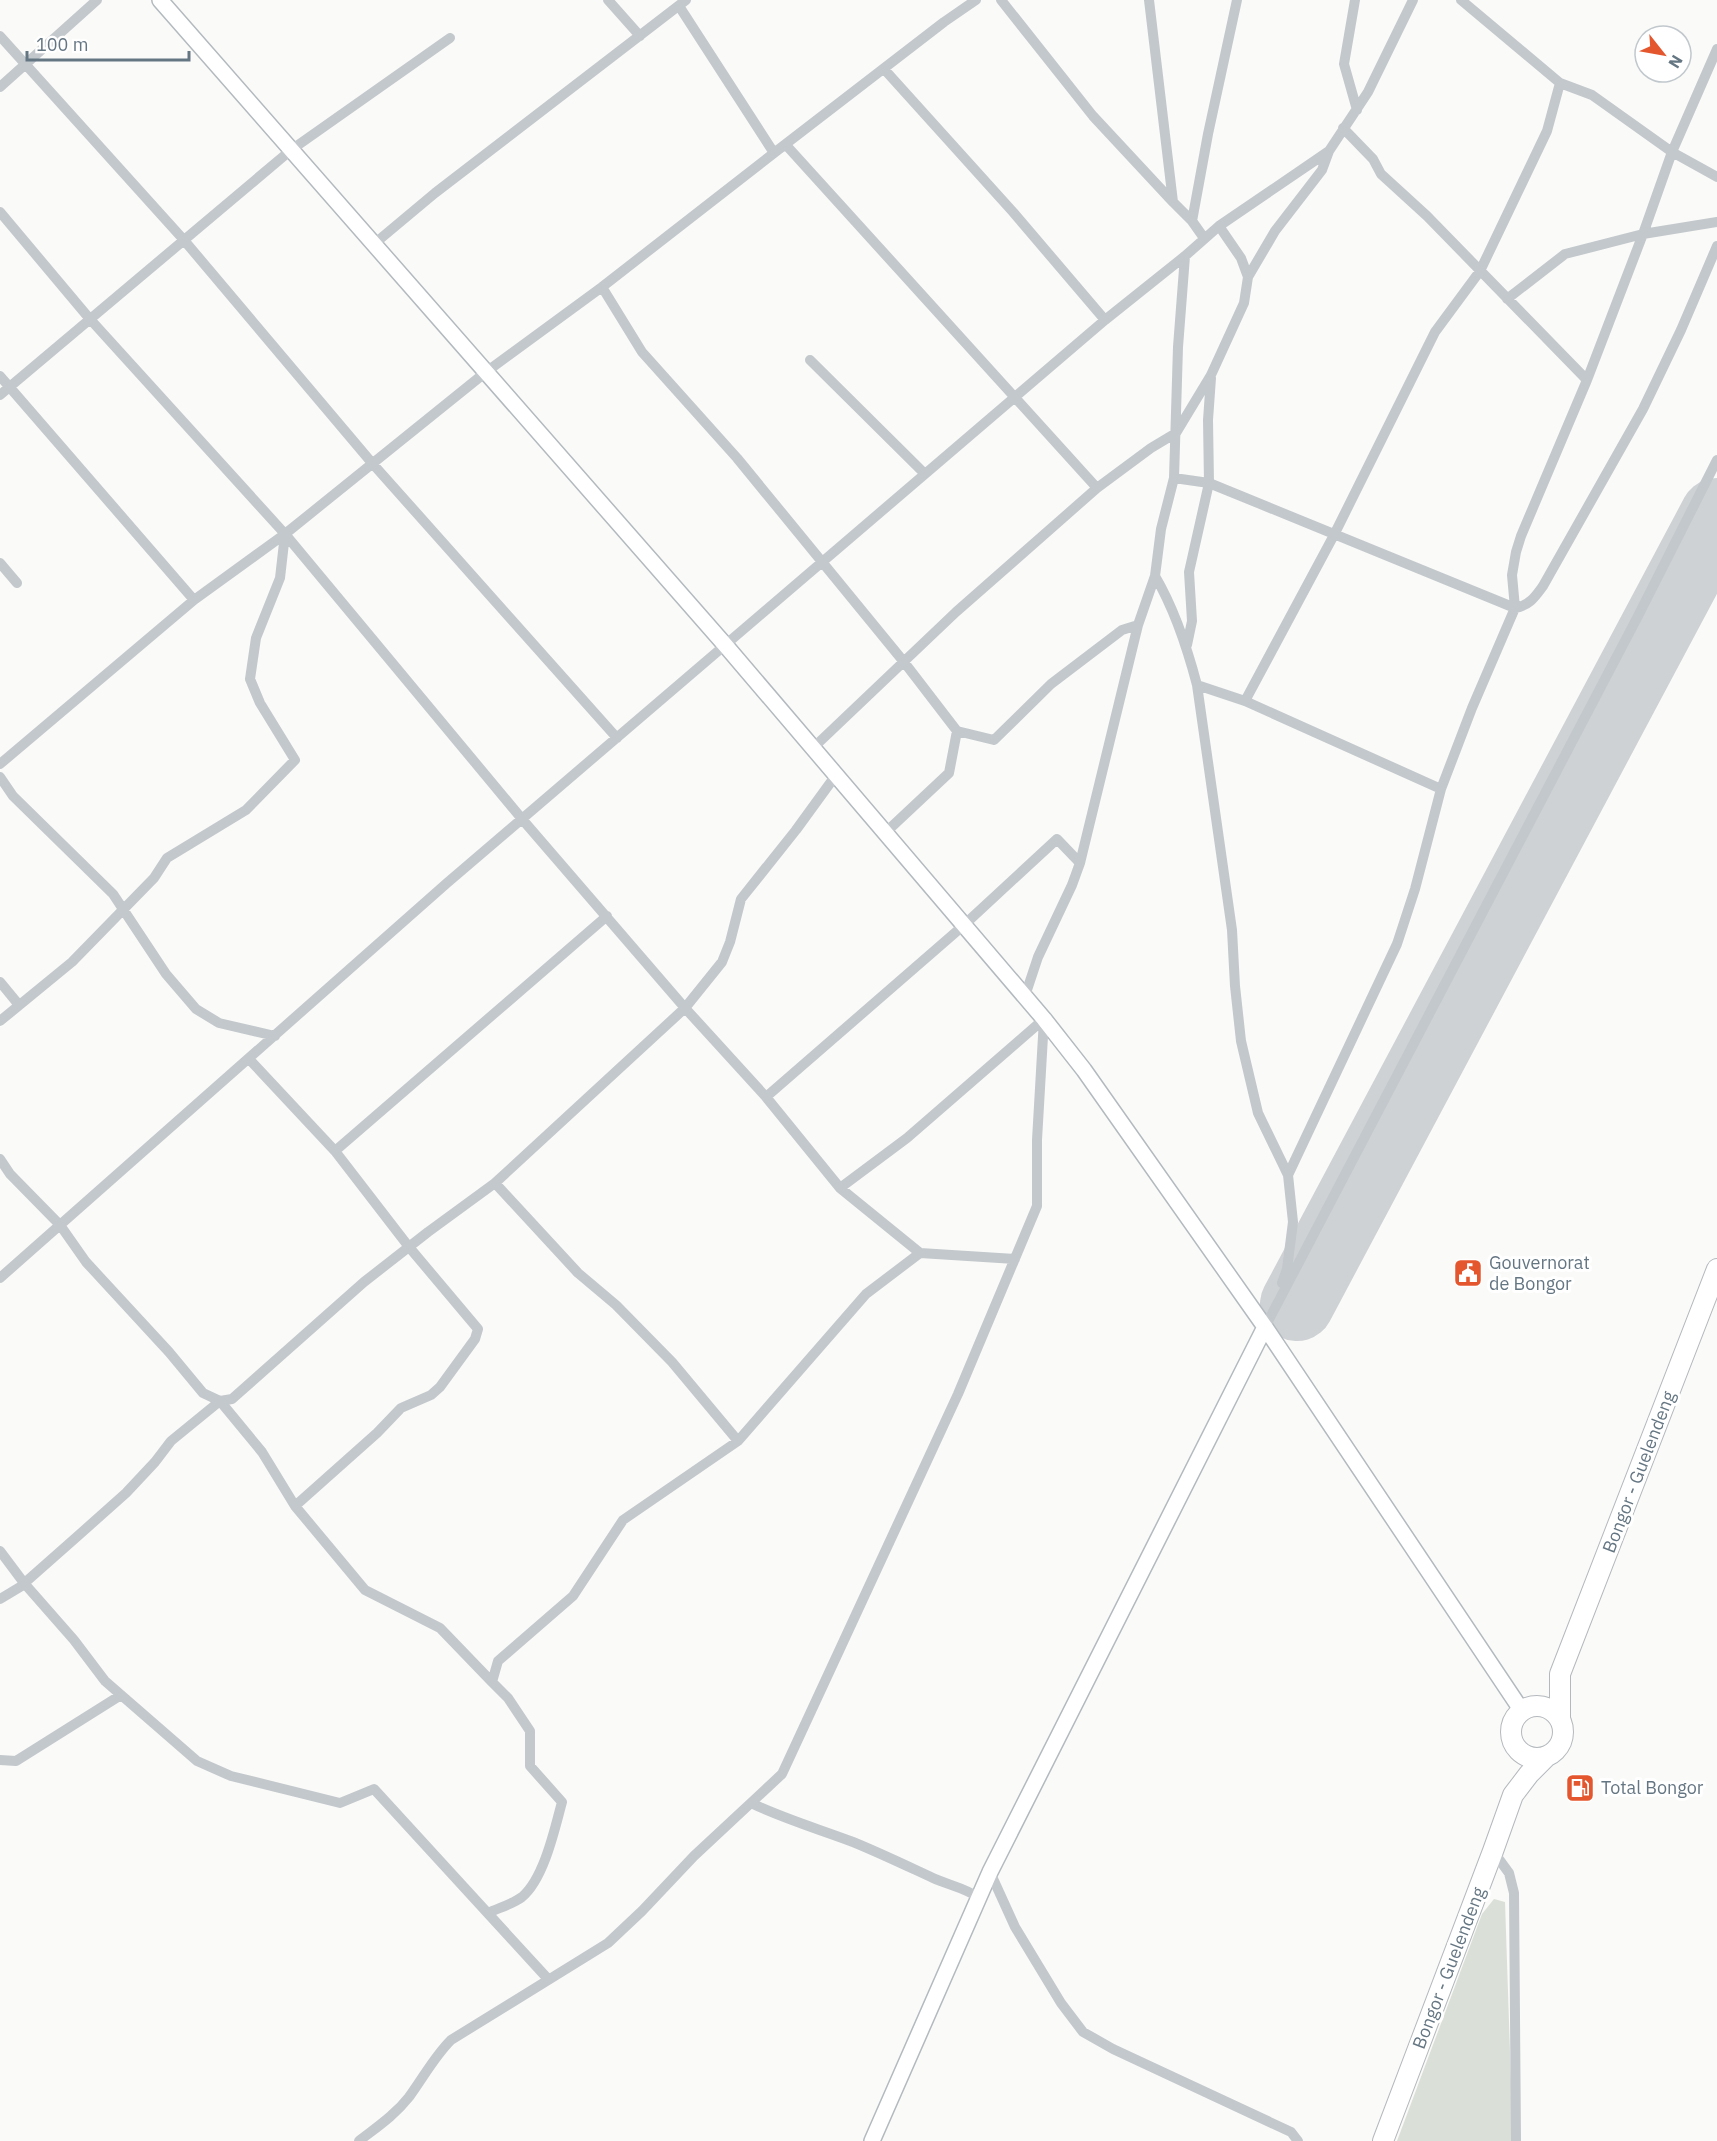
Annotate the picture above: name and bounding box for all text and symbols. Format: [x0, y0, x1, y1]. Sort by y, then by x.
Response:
scale bar [27, 24, 189, 62]
north arrow [1633, 24, 1693, 84]
text: 100 m [36, 33, 88, 56]
text: N [1664, 52, 1687, 72]
place label: Gouvernorat de Bongor [1489, 1251, 1590, 1295]
public building icon: Gouvernorat de Bongor [1452, 1257, 1484, 1289]
street label: Bongor - Guelendeng [1597, 1387, 1680, 1556]
fuel station icon: Total Bongor [1564, 1772, 1596, 1804]
place label: Total Bongor [1601, 1776, 1704, 1799]
street label: Bongor - Guelendeng [1407, 1883, 1490, 2052]

